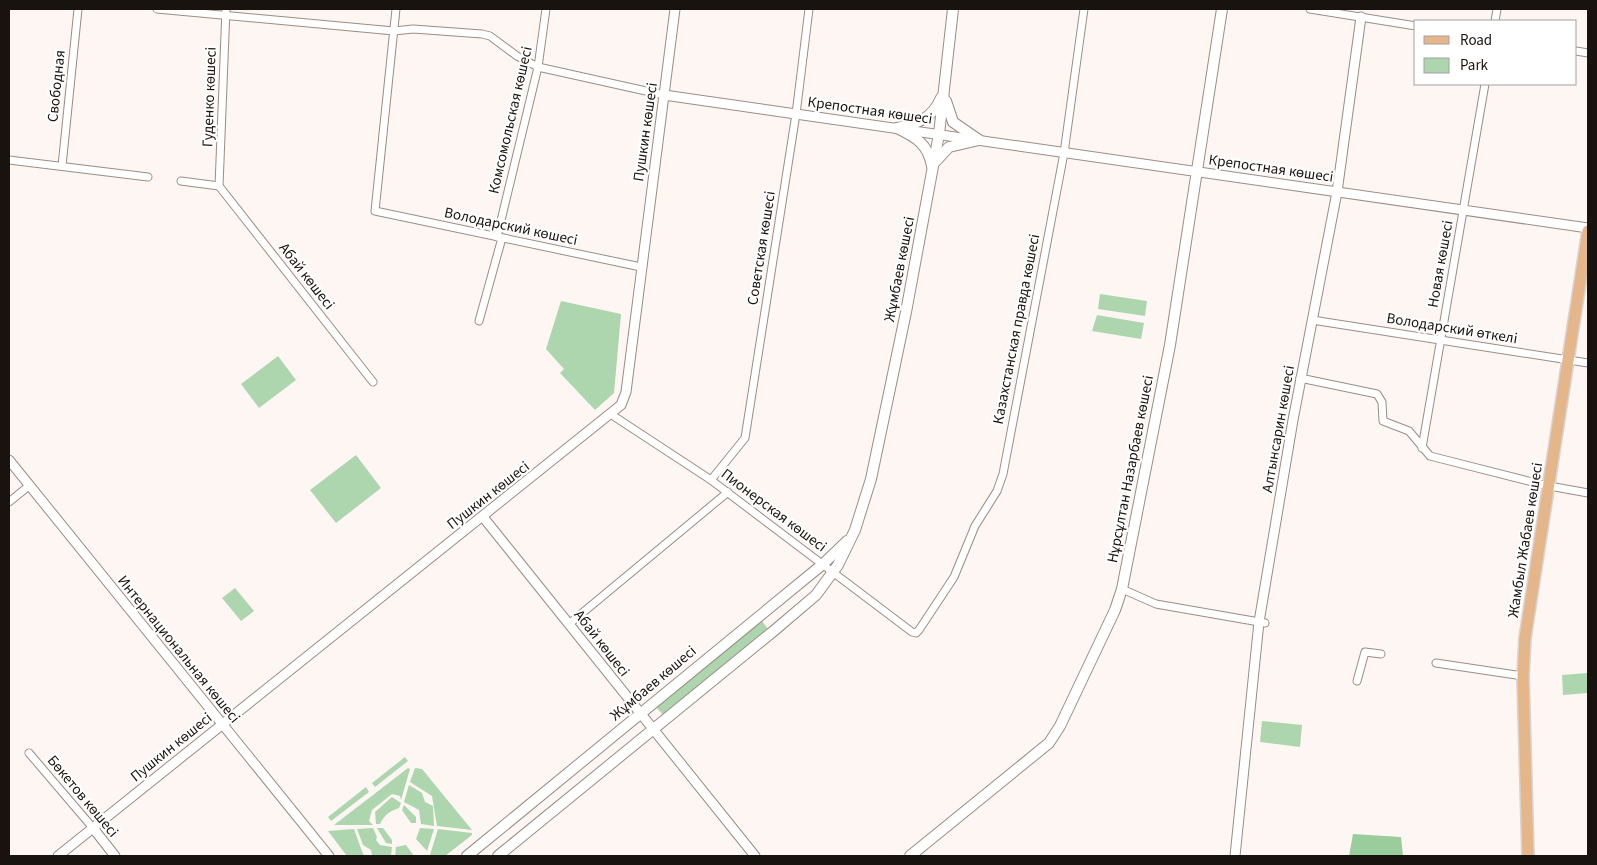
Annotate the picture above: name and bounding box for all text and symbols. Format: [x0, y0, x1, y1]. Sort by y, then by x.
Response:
legend [1414, 20, 1577, 85]
text: Road [1460, 30, 1492, 51]
street label: Комсомольская көшесі [483, 44, 538, 196]
street label: Гуденко көшесі [197, 47, 222, 148]
street label: Свободная [42, 49, 71, 123]
text: Park [1460, 55, 1489, 76]
street label: Пушкин көшесі [628, 81, 663, 183]
street label: Крепостная көшесі [806, 91, 934, 130]
street label: Крепостная көшесі [1207, 149, 1335, 188]
street label: Советская көшесі [742, 190, 781, 307]
street label: Володарский көшесі [442, 202, 579, 251]
street label: Жұмбаев көшесі [879, 215, 920, 324]
street label: Новая көшесі [1422, 219, 1459, 309]
street label: Казахстанская правда көшесі [988, 232, 1045, 426]
street label: Абай көшесі [274, 238, 339, 314]
street label: Володарский өткелі [1385, 308, 1519, 349]
street label: Алтынсарин көшесі [1257, 364, 1300, 494]
street label: Нұрсұлтан Назарбаев көшесі [1102, 373, 1159, 565]
street label: Пушкин көшесі [443, 456, 534, 534]
street label: Жамбыл Жабаев көшесі [1503, 461, 1548, 619]
street label: Пионерская көшесі [717, 464, 831, 557]
street label: Интернациональная көшесі [112, 571, 245, 728]
street label: Абай көшесі [569, 605, 634, 681]
street label: Жұмбаев көшесі [606, 641, 701, 726]
street label: Пушкин көшесі [126, 708, 217, 787]
street label: Бөкетов көшесі [42, 751, 123, 842]

